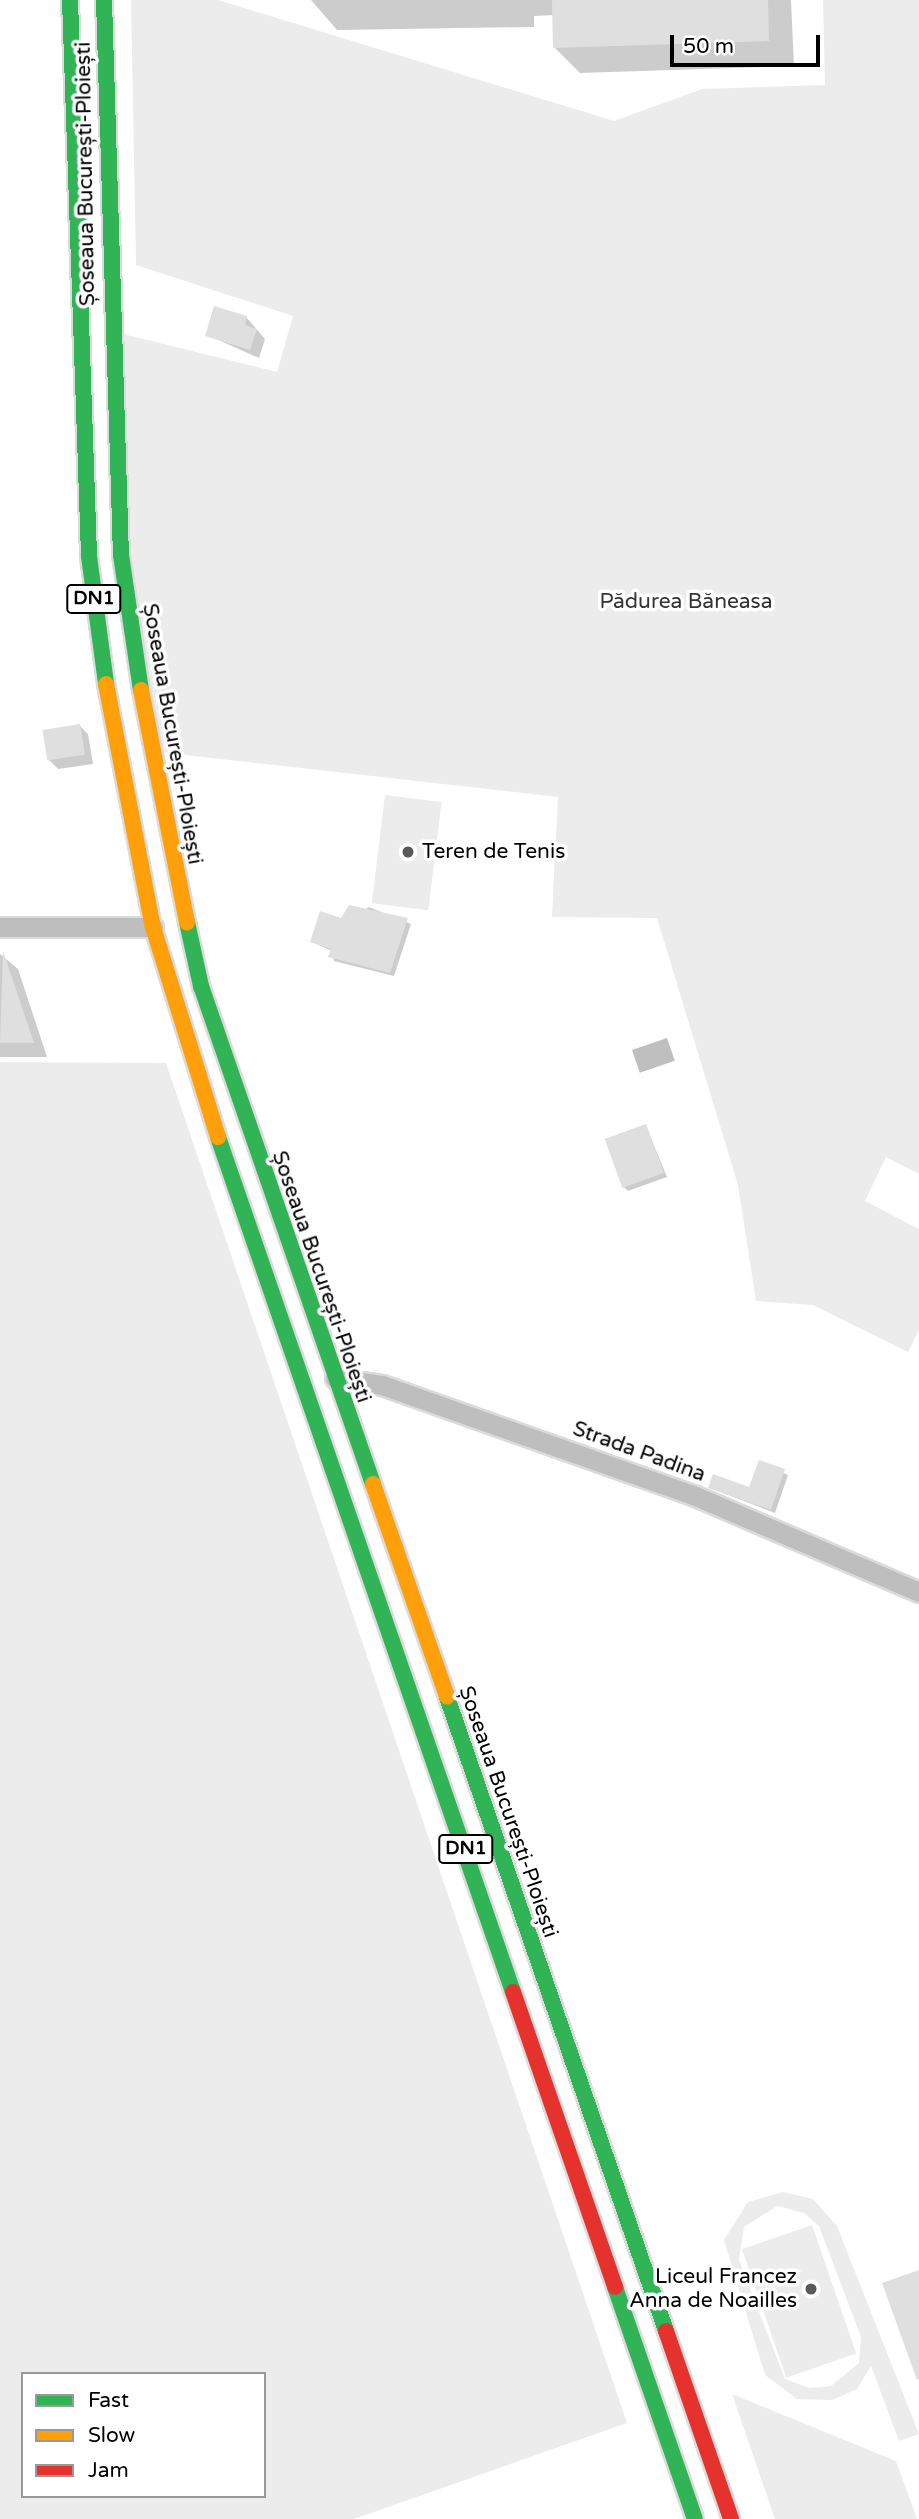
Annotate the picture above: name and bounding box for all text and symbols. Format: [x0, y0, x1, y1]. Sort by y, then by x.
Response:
scale bar [674, 21, 824, 65]
text: 50 m [683, 34, 734, 59]
street label: Șoseaua București-Ploiești [71, 42, 101, 306]
road number: DN1 [66, 584, 122, 614]
park label: Pădurea Băneasa [600, 589, 772, 615]
street label: Șoseaua București-Ploiești [137, 602, 207, 866]
place label: Teren de Tenis [422, 839, 565, 865]
marker: Teren de Tenis [400, 844, 416, 860]
street label: Șoseaua București-Ploiești [266, 1148, 376, 1406]
street label: Strada Padina [569, 1416, 709, 1488]
street label: Șoseaua București-Ploiești [453, 1683, 563, 1941]
road number: DN1 [438, 1834, 494, 1865]
place label: Liceul Francez Anna de Noailles [629, 2264, 797, 2314]
marker: Liceul Francez Anna de Noailles [803, 2281, 819, 2297]
legend [21, 2372, 266, 2498]
text: Fast [88, 2388, 129, 2413]
text: Slow [88, 2423, 135, 2448]
text: Jam [88, 2458, 129, 2483]

